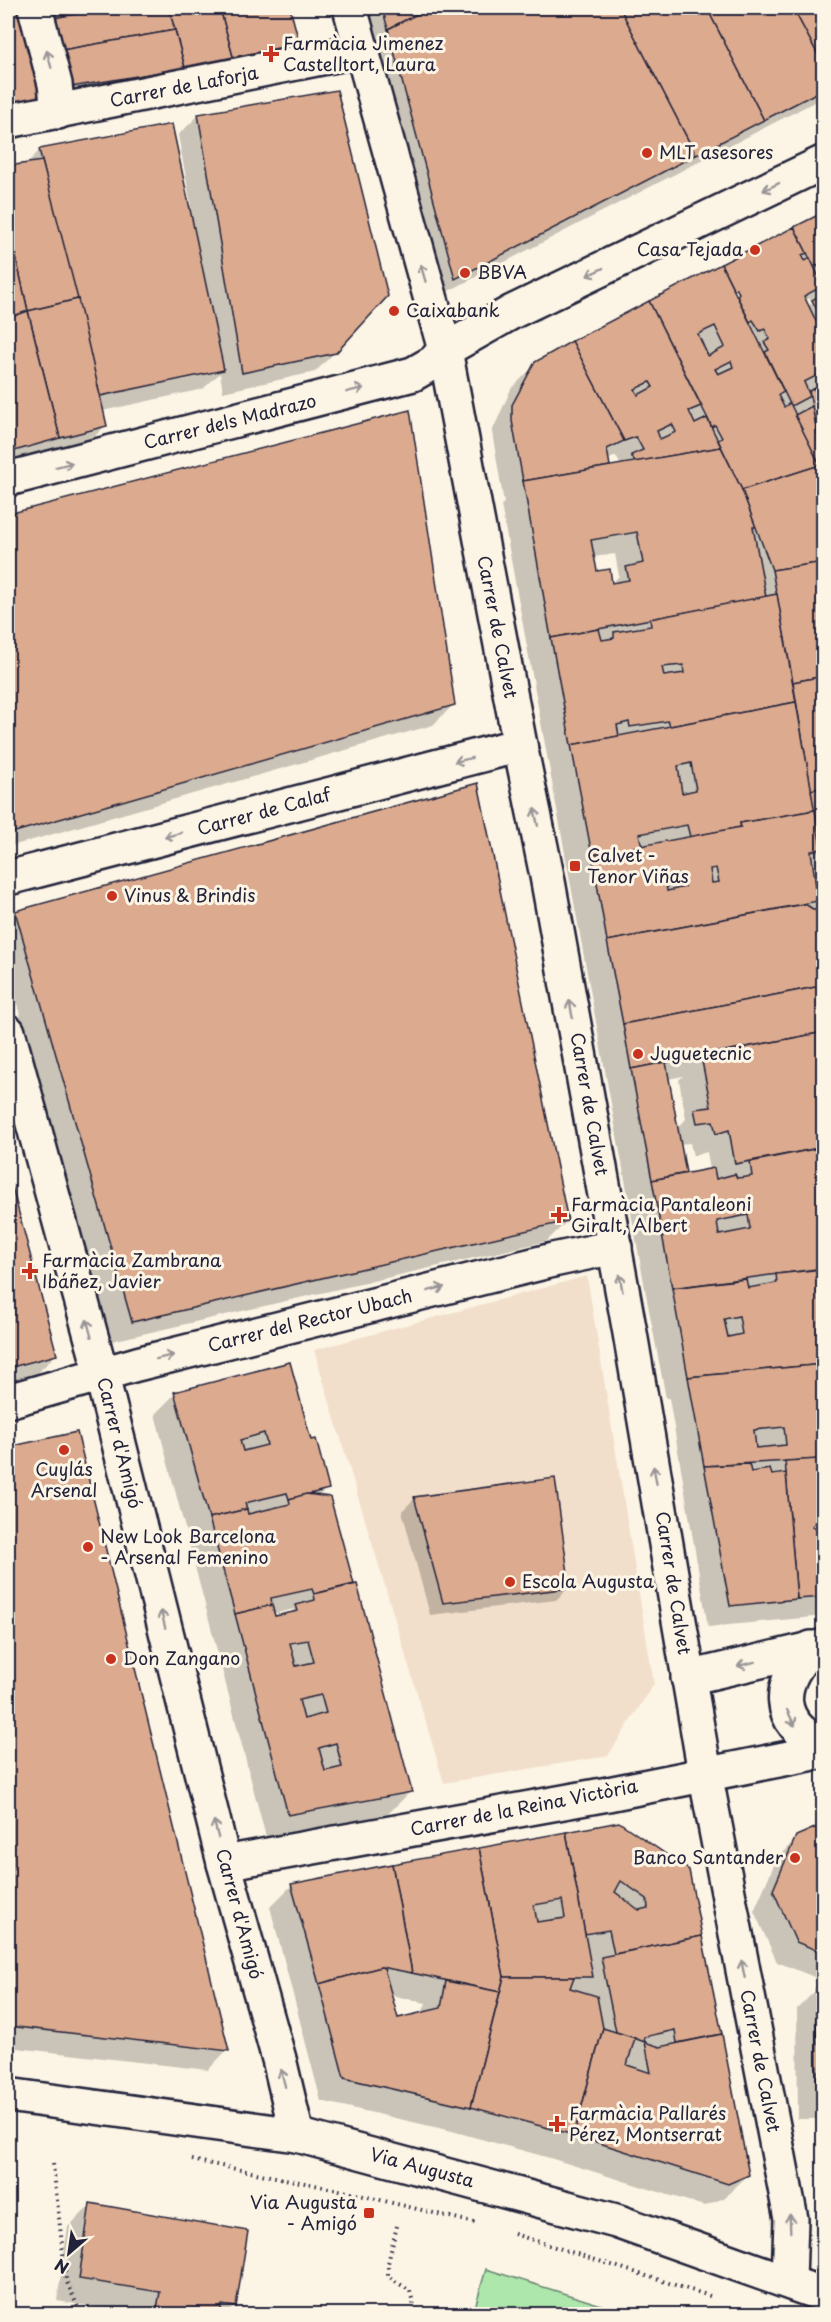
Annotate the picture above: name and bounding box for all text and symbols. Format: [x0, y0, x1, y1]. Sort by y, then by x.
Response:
place label: Farmàcia Jimenez Castelltort, Laura [283, 29, 444, 77]
marker: Farmàcia Jimenez Castelltort, Laura [264, 47, 278, 61]
one-way arrow [42, 50, 54, 69]
street label: Carrer de Laforja [107, 58, 261, 113]
place label: MLT asesores [659, 138, 773, 165]
marker: MLT asesores [640, 146, 654, 160]
one-way arrow [762, 182, 780, 194]
place label: Casa Tejada [637, 235, 744, 262]
marker: Casa Tejada [748, 243, 762, 257]
place label: BBVA [477, 258, 527, 285]
one-way arrow [417, 264, 429, 283]
marker: BBVA [458, 266, 472, 280]
one-way arrow [587, 266, 605, 278]
place label: Caixabank [406, 296, 500, 323]
marker: Caixabank [387, 304, 401, 318]
one-way arrow [345, 383, 364, 395]
street label: Carrer dels Madrazo [140, 386, 319, 455]
one-way arrow [54, 458, 73, 470]
street label: Carrer de Calvet [471, 553, 526, 700]
one-way arrow [454, 754, 473, 766]
street label: Carrer de Calaf [194, 779, 335, 841]
one-way arrow [529, 808, 541, 827]
one-way arrow [164, 830, 183, 842]
place label: Calvet - Tenor Viñas [587, 841, 689, 889]
marker: Calvet - Tenor Viñas [568, 859, 582, 873]
place label: Vinus & Brindis [124, 881, 255, 908]
marker: Vinus & Brindis [105, 889, 119, 903]
one-way arrow [565, 1000, 576, 1019]
street label: Carrer de Calvet [565, 1030, 616, 1177]
place label: Juguetecnic [650, 1039, 752, 1066]
marker: Juguetecnic [631, 1047, 645, 1061]
place label: Farmàcia Pantaleoni Giralt, Albert [571, 1190, 751, 1238]
marker: Farmàcia Pantaleoni Giralt, Albert [552, 1208, 566, 1222]
place label: Farmàcia Zambrana Ibáñez, Javier [42, 1246, 222, 1294]
marker: Farmàcia Zambrana Ibáñez, Javier [23, 1264, 37, 1278]
one-way arrow [615, 1274, 626, 1294]
street label: Carrer del Rector Ubach [205, 1281, 415, 1358]
one-way arrow [426, 1283, 445, 1295]
one-way arrow [83, 1319, 94, 1338]
one-way arrow [155, 1351, 174, 1363]
street label: Carrer d'Amigó [91, 1374, 150, 1511]
marker: Cuylás Arsenal [57, 1443, 71, 1457]
place label: Cuylás Arsenal [31, 1455, 97, 1503]
one-way arrow [649, 1466, 660, 1486]
street label: Carrer de Calvet [650, 1509, 699, 1656]
place label: New Look Barcelona - Arsenal Femenino [100, 1522, 277, 1570]
marker: New Look Barcelona - Arsenal Femenino [81, 1540, 95, 1554]
place label: Escola Augusta [522, 1567, 655, 1594]
marker: Escola Augusta [503, 1575, 517, 1589]
one-way arrow [157, 1610, 169, 1629]
place label: Don Zangano [123, 1644, 240, 1671]
marker: Don Zangano [104, 1652, 118, 1666]
one-way arrow [737, 1659, 756, 1671]
one-way arrow [786, 1709, 798, 1727]
street label: Carrer de la Reina Victòria [408, 1771, 640, 1842]
one-way arrow [209, 1819, 221, 1838]
place label: Banco Santander [633, 1843, 784, 1870]
street label: Carrer d'Amigó [210, 1845, 271, 1982]
marker: Banco Santander [788, 1851, 802, 1865]
one-way arrow [737, 1960, 748, 1980]
street label: Carrer de Calvet [734, 1987, 789, 2134]
one-way arrow [277, 2068, 289, 2087]
place label: Farmàcia Pallarés Pérez, Montserrat [569, 2099, 726, 2147]
marker: Farmàcia Pallarés Pérez, Montserrat [550, 2117, 564, 2131]
street label: Via Augusta [367, 2140, 478, 2194]
place label: Via Augusta - Amigó [250, 2188, 358, 2236]
marker: Via Augusta - Amigó [362, 2206, 376, 2220]
one-way arrow [785, 2213, 796, 2233]
north arrow [39, 2223, 99, 2283]
text: N [50, 2253, 73, 2281]

